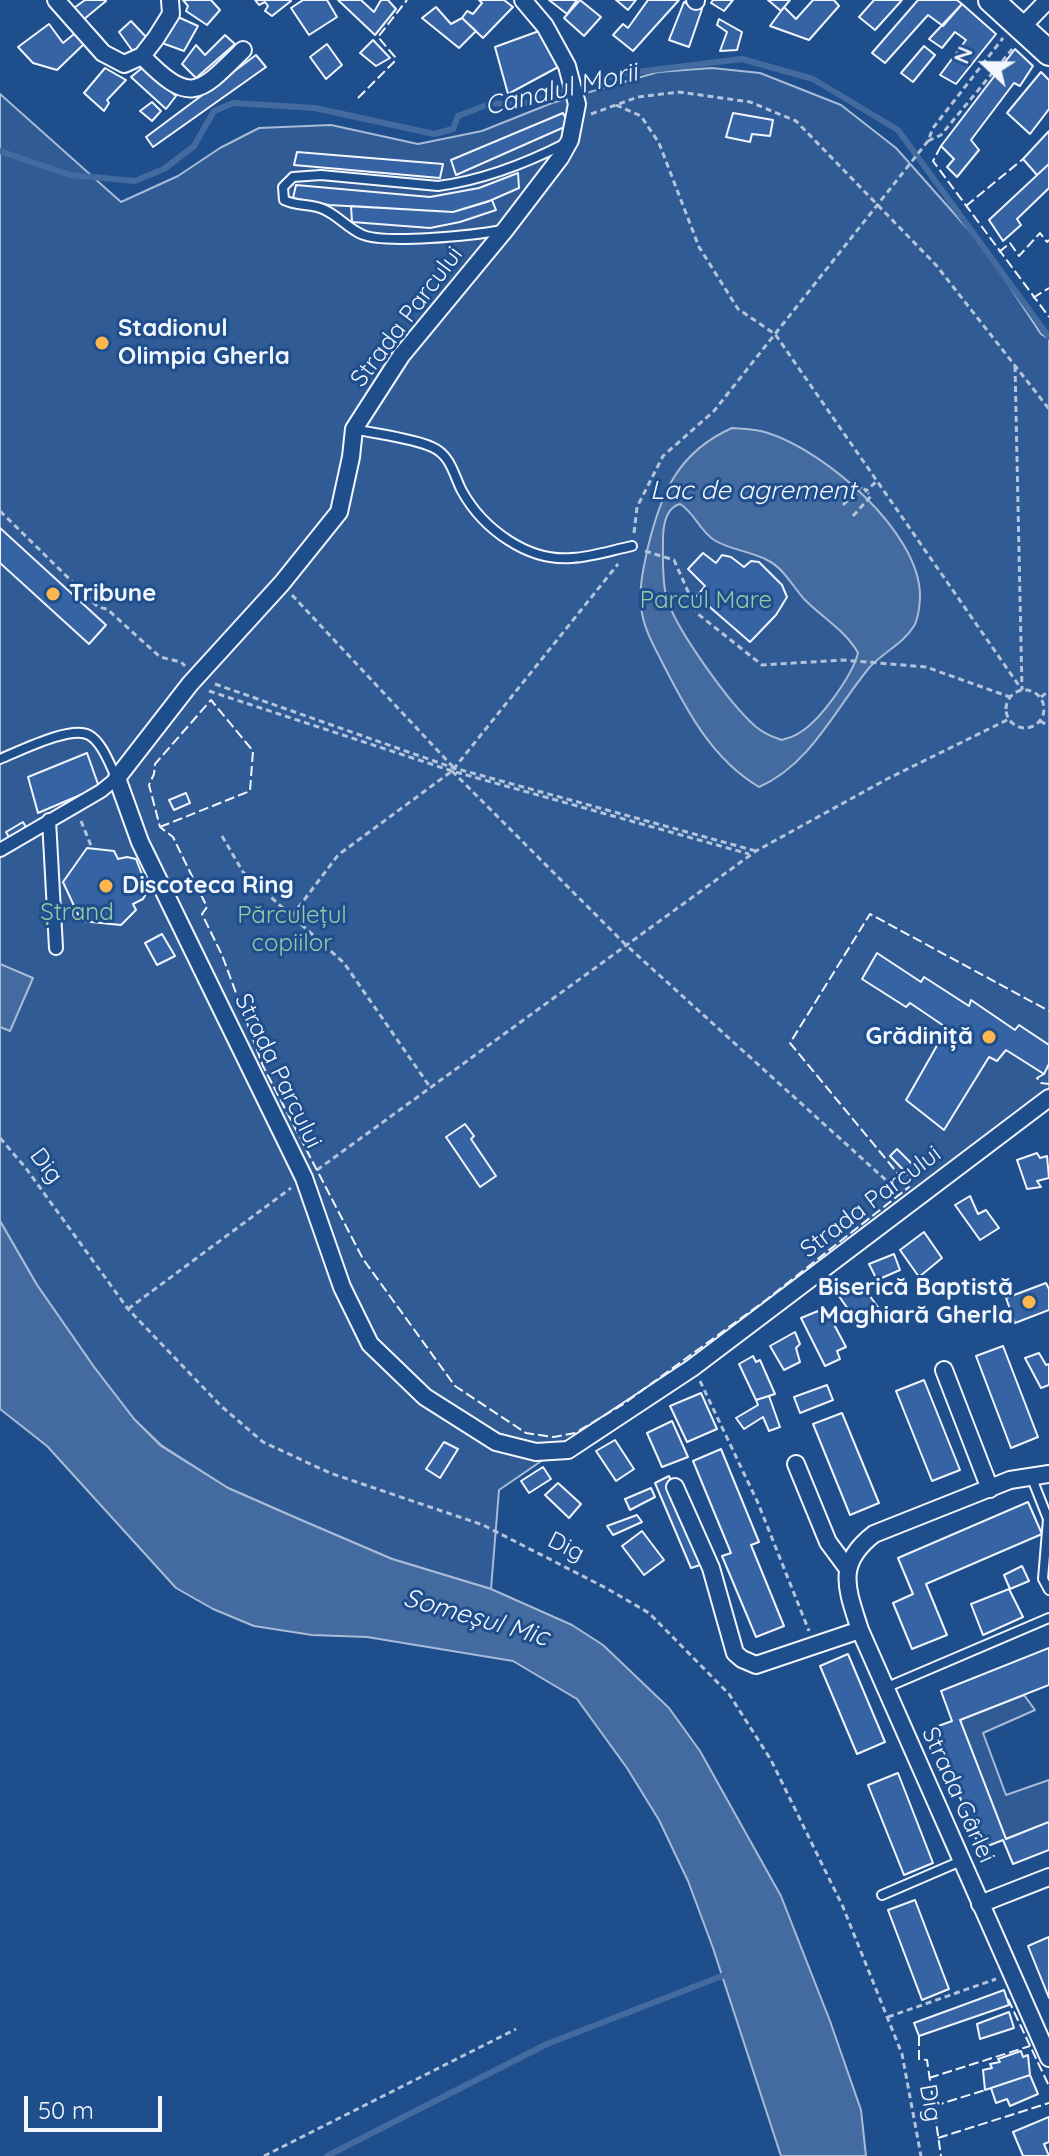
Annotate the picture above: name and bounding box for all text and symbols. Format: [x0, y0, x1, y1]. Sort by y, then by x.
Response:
north arrow [945, 24, 1025, 104]
text: N [947, 42, 979, 68]
water label: Canalul Morii [482, 57, 640, 123]
street label: Strada Parcului [345, 241, 469, 393]
place label: Stadionul Olimpia Gherla [118, 315, 290, 371]
marker: Stadionul Olimpia Gherla [93, 334, 111, 352]
water label: Lac de agrement [650, 475, 856, 507]
place label: Tribune [69, 580, 156, 608]
marker: Tribune [44, 585, 62, 603]
park label: Parcul Mare [640, 587, 772, 615]
place label: Discoteca Ring [122, 872, 294, 900]
marker: Discoteca Ring [97, 877, 115, 895]
park label: Ștrand [40, 899, 114, 927]
park label: Părculețul copiilor [237, 902, 347, 958]
street label: Strada Parcului [228, 989, 328, 1153]
place label: Grădiniță [866, 1023, 973, 1051]
marker: Grădiniță [980, 1028, 998, 1046]
street label: Strada Parcului [795, 1140, 947, 1264]
street label: Dig [23, 1142, 69, 1190]
place label: Biserică Baptistă Maghiară Gherla [818, 1274, 1013, 1330]
marker: Biserică Baptistă Maghiară Gherla [1020, 1293, 1038, 1311]
street label: Dig [543, 1526, 589, 1568]
water label: Someșul Mic [400, 1582, 552, 1654]
street label: Strada Gârlei [915, 1723, 1001, 1867]
scale bar [28, 2080, 166, 2130]
street label: Dig [913, 2082, 947, 2124]
text: 50 m [38, 2095, 94, 2125]

